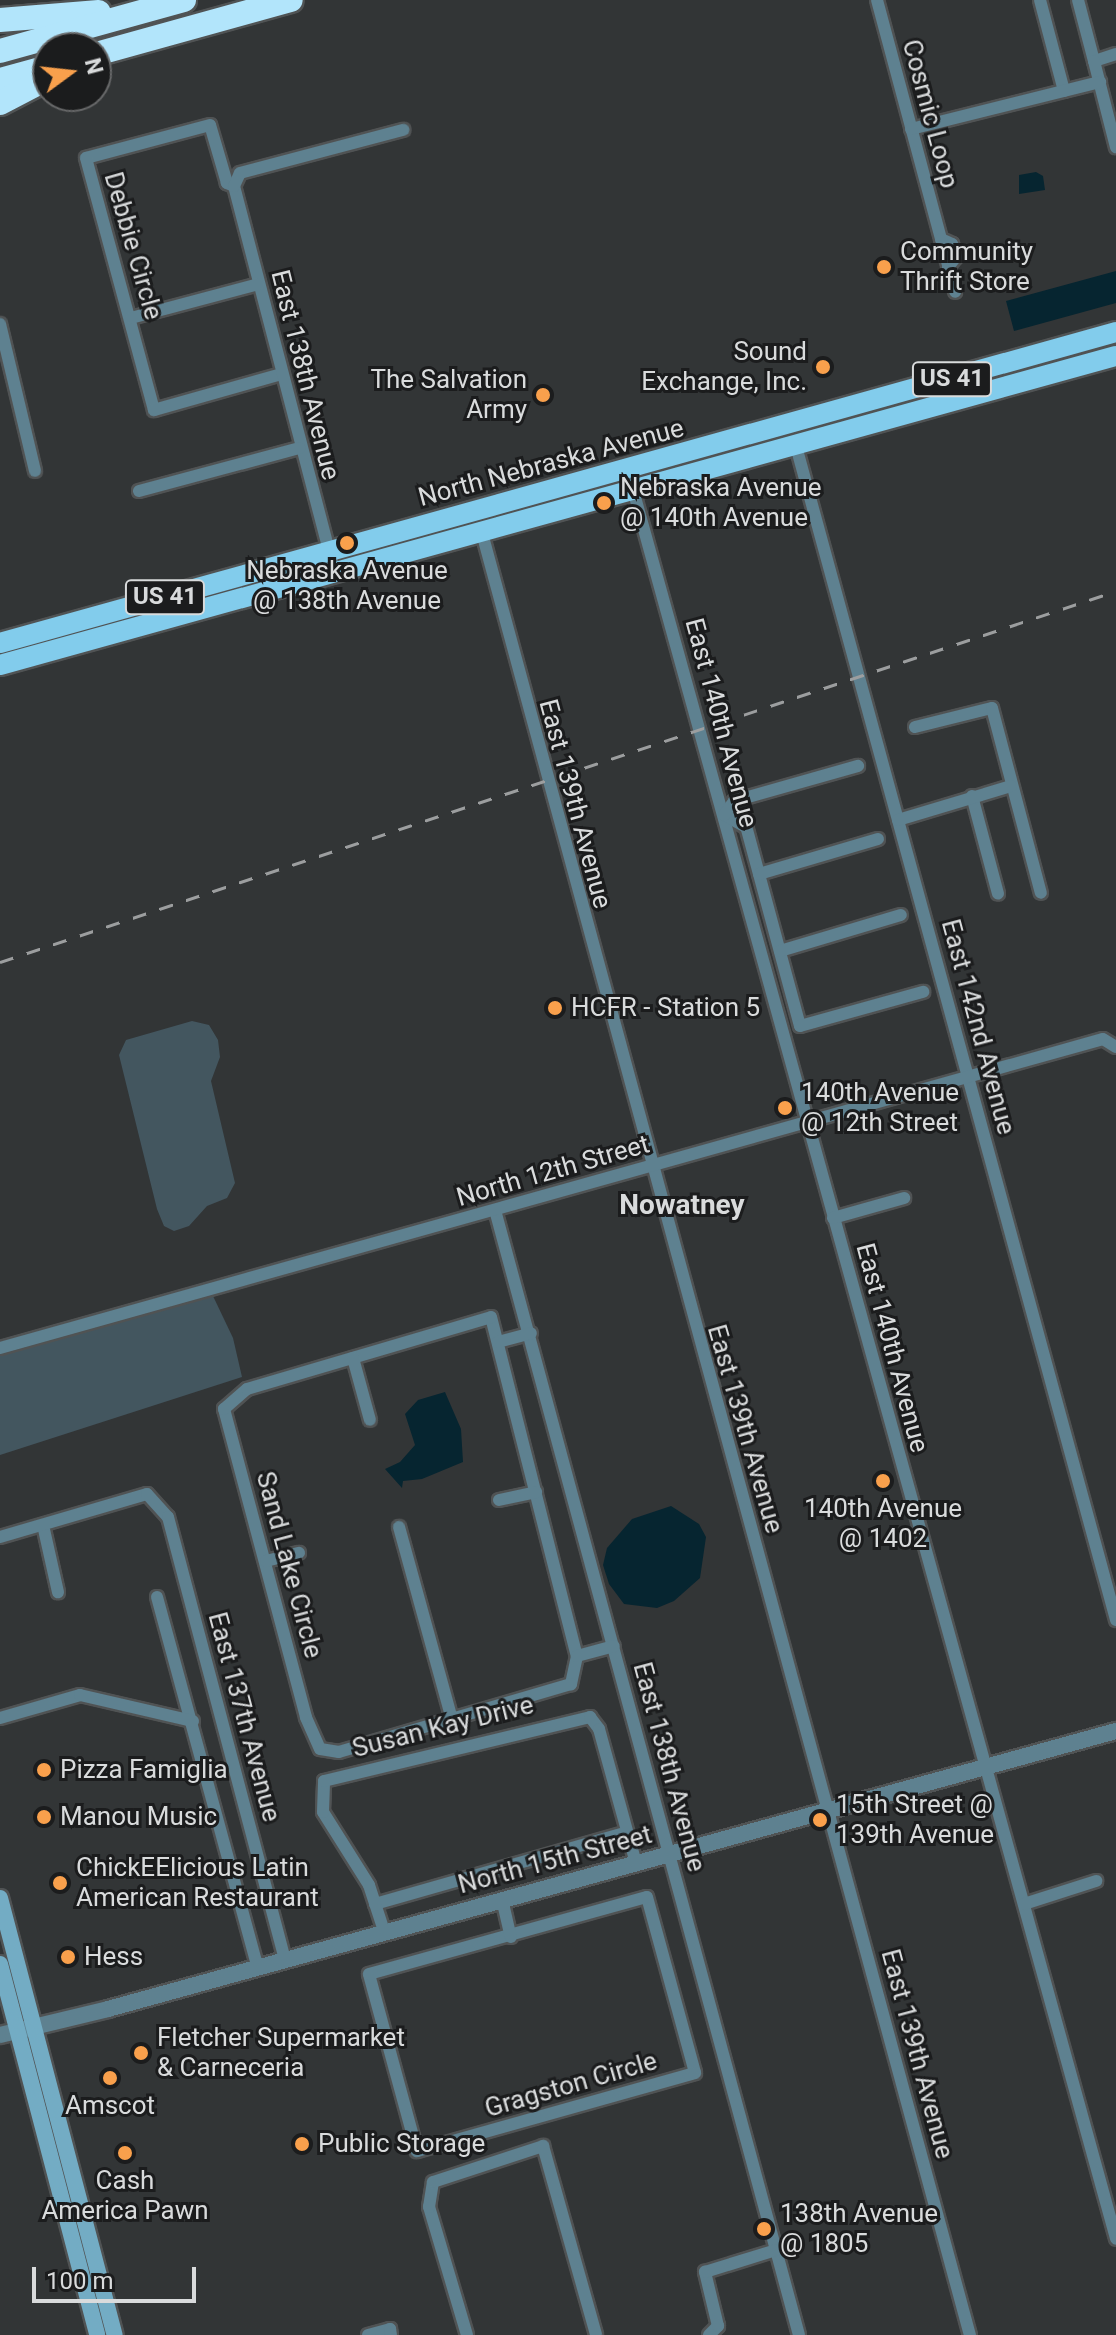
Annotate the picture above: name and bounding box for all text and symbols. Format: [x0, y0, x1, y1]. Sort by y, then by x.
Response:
north arrow [32, 32, 112, 112]
street label: Cosmic Loop [895, 36, 965, 192]
text: N [80, 55, 108, 77]
street label: Debbie Circle [97, 169, 169, 323]
place label: Community Thrift Store [900, 236, 1033, 298]
marker: Community Thrift Store [875, 258, 893, 276]
street label: East 138th Avenue [264, 267, 346, 483]
place label: Sound Exchange, Inc. [641, 336, 807, 398]
marker: Sound Exchange, Inc. [814, 358, 832, 376]
road number: US 41 [910, 359, 994, 399]
place label: The Salvation Army [370, 364, 527, 426]
marker: The Salvation Army [534, 386, 552, 404]
street label: North Nebraska Avenue [415, 413, 687, 513]
place label: Nebraska Avenue @ 140th Avenue [620, 472, 822, 534]
marker: Nebraska Avenue @ 140th Avenue [595, 494, 613, 512]
marker: Nebraska Avenue @ 138th Avenue [338, 534, 356, 552]
place label: Nebraska Avenue @ 138th Avenue [246, 555, 448, 616]
road number: US 41 [123, 577, 207, 617]
street label: East 140th Avenue [678, 615, 764, 831]
street label: East 139th Avenue [532, 696, 618, 912]
street label: East 142nd Avenue [934, 916, 1022, 1138]
place label: HCFR - Station 5 [571, 992, 760, 1024]
marker: HCFR - Station 5 [546, 999, 564, 1017]
place label: 140th Avenue @ 12th Street [801, 1077, 959, 1138]
marker: 140th Avenue @ 12th Street [776, 1099, 794, 1117]
street label: North 12th Street [453, 1129, 653, 1213]
district label: Nowatney [619, 1188, 745, 1222]
street label: East 140th Avenue [849, 1240, 935, 1456]
street label: East 139th Avenue [700, 1321, 790, 1537]
street label: Sand Lake Circle [249, 1468, 329, 1662]
marker: 140th Avenue @ 1402 [874, 1472, 892, 1490]
place label: 140th Avenue @ 1402 [804, 1493, 962, 1554]
street label: East 137th Avenue [201, 1609, 287, 1825]
street label: East 138th Avenue [626, 1659, 712, 1875]
street label: Susan Kay Drive [349, 1689, 537, 1765]
place label: Pizza Famiglia [60, 1754, 228, 1786]
marker: Pizza Famiglia [35, 1761, 53, 1779]
place label: 15th Street @ 139th Avenue [836, 1789, 994, 1850]
place label: Manou Music [60, 1801, 217, 1833]
marker: Manou Music [35, 1808, 53, 1826]
marker: 15th Street @ 139th Avenue [811, 1811, 829, 1829]
street label: North 15th Street [455, 1819, 655, 1901]
place label: ChickEElicious Latin American Restaurant [76, 1852, 319, 1914]
marker: ChickEElicious Latin American Restaurant [51, 1874, 69, 1892]
place label: Hess [84, 1941, 143, 1973]
street label: East 139th Avenue [874, 1946, 960, 2162]
marker: Hess [59, 1948, 77, 1966]
place label: Fletcher Supermarket & Carneceria [157, 2022, 405, 2084]
marker: Fletcher Supermarket & Carneceria [132, 2044, 150, 2062]
street label: Gragston Circle [481, 2046, 661, 2124]
marker: Amscot [101, 2069, 119, 2087]
place label: Amscot [65, 2090, 155, 2122]
place label: Public Storage [318, 2128, 485, 2160]
marker: Public Storage [293, 2135, 311, 2153]
marker: Cash America Pawn [116, 2144, 134, 2162]
place label: Cash America Pawn [41, 2165, 209, 2226]
place label: 138th Avenue @ 1805 [780, 2198, 938, 2260]
marker: 138th Avenue @ 1805 [755, 2220, 773, 2238]
scale bar [36, 2251, 200, 2301]
text: 100 m [46, 2267, 113, 2295]

